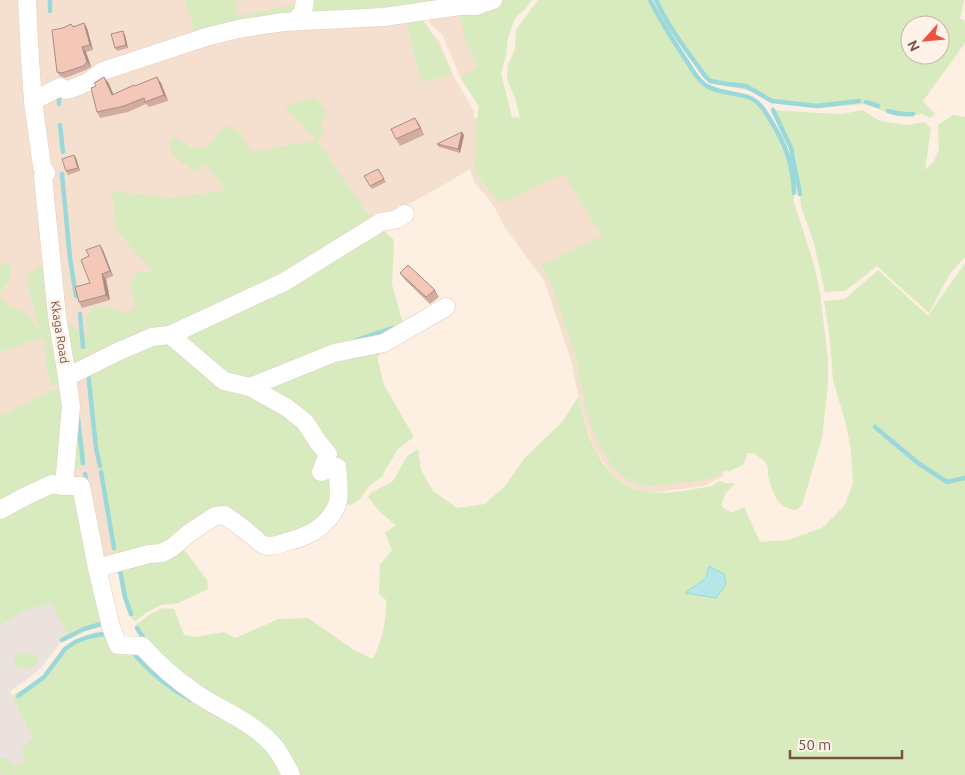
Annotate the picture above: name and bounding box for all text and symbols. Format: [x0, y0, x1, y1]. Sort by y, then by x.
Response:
north arrow [900, 15, 950, 65]
text: N [904, 38, 923, 54]
street label: Kkaga Road [49, 300, 71, 364]
scale bar [790, 728, 902, 760]
text: 50 m [798, 736, 831, 753]

